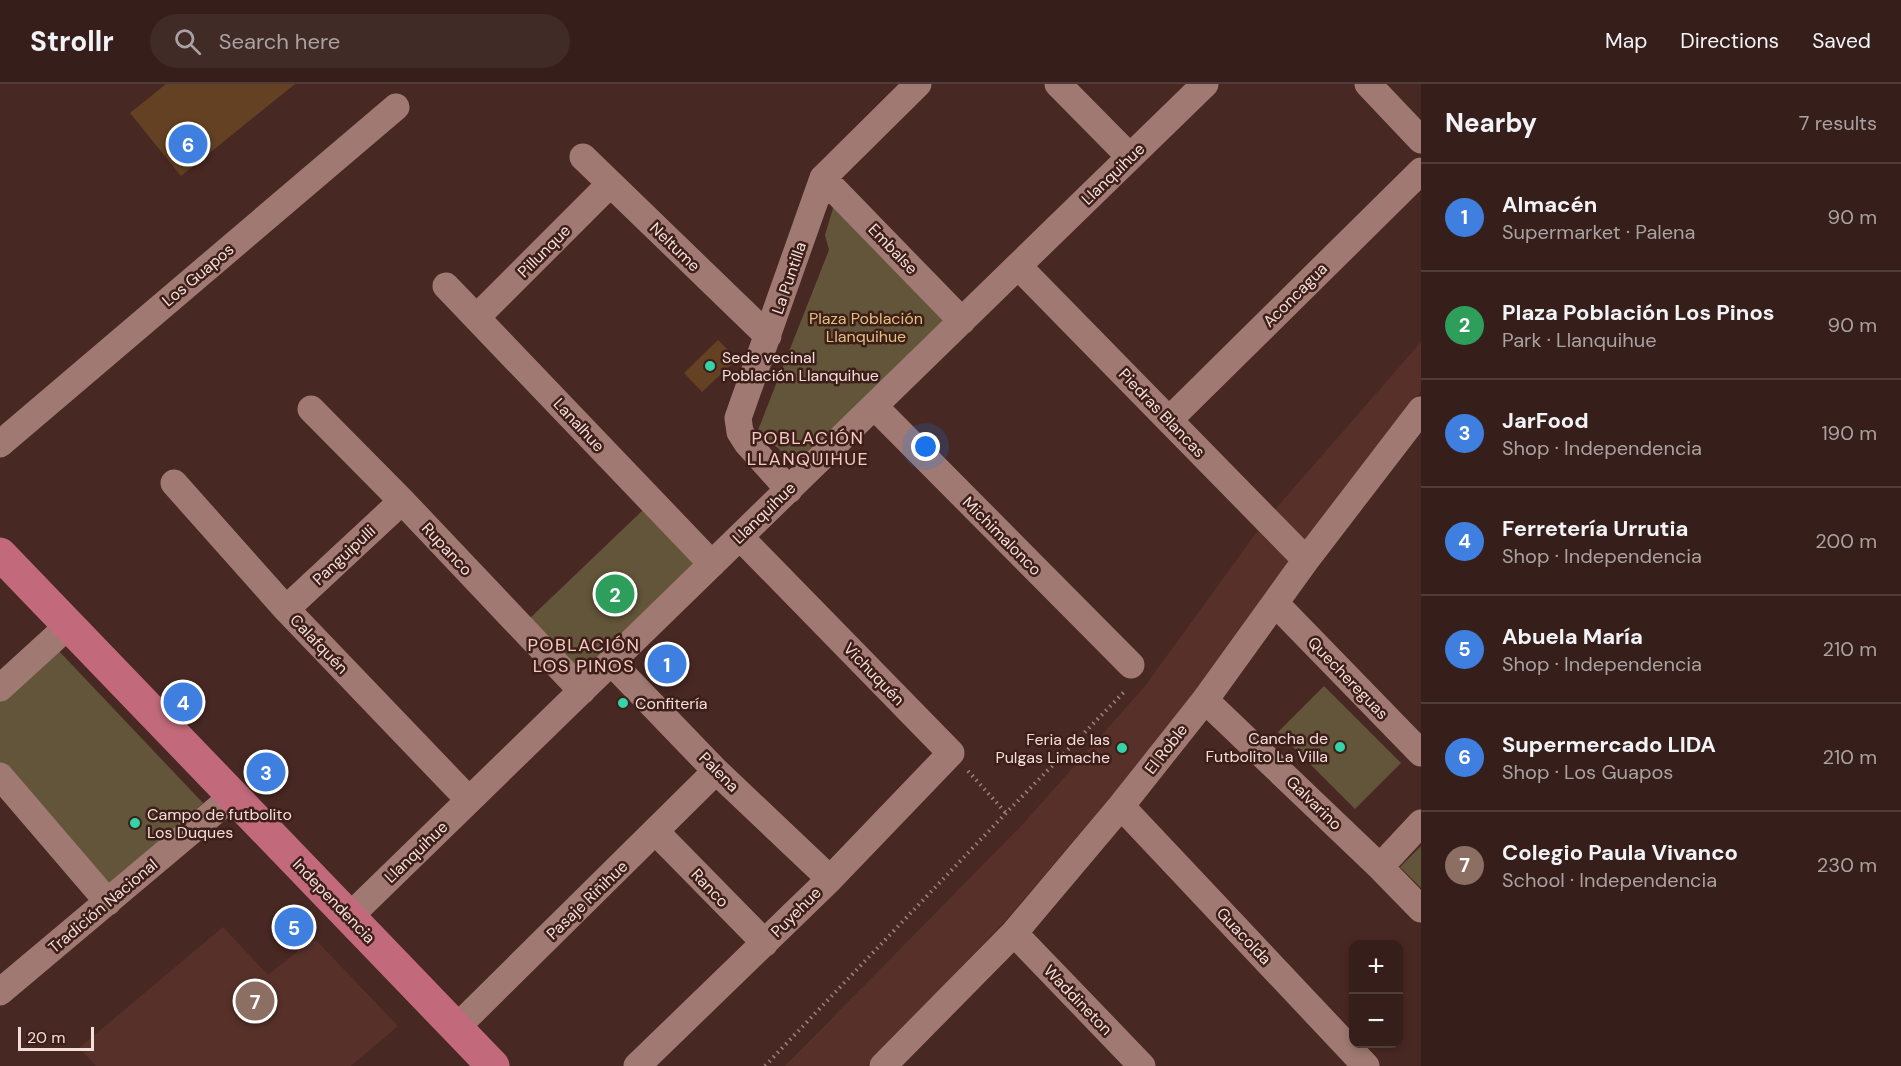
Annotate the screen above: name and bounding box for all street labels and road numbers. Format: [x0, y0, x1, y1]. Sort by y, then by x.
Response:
street label: Llanquihue [1077, 139, 1149, 209]
street label: Neltume [645, 218, 705, 276]
street label: Embalse [864, 219, 922, 279]
street label: Pillunque [513, 220, 575, 282]
street label: Los Guapos [158, 239, 238, 311]
street label: La Puntilla [767, 239, 811, 317]
street label: Aconcagua [1258, 258, 1332, 332]
street label: Piedras Blancas [1114, 364, 1210, 462]
street label: Lanalhue [549, 394, 609, 456]
street label: Llanquihue [728, 478, 800, 548]
street label: Michimalonco [958, 492, 1046, 580]
street label: Rupanco [417, 518, 477, 580]
street label: Panguipulli [308, 520, 380, 590]
street label: Calafquén [285, 610, 353, 678]
street label: Quechereguas [1303, 632, 1393, 724]
street label: Vichuquén [839, 638, 909, 710]
street label: El Roble [1140, 720, 1192, 778]
street label: Palena [695, 748, 743, 796]
street label: Galvarino [1282, 771, 1346, 835]
street label: Llanquihue [380, 817, 452, 887]
street label: Tradición Nacional [44, 854, 162, 958]
street label: Independencia [288, 854, 380, 948]
street label: Pasaje Riñihue [542, 856, 632, 944]
street label: Ranco [687, 864, 733, 912]
street label: Puyehue [766, 882, 826, 942]
street label: Guacolda [1212, 903, 1276, 969]
street label: Waddineton [1039, 960, 1117, 1040]

